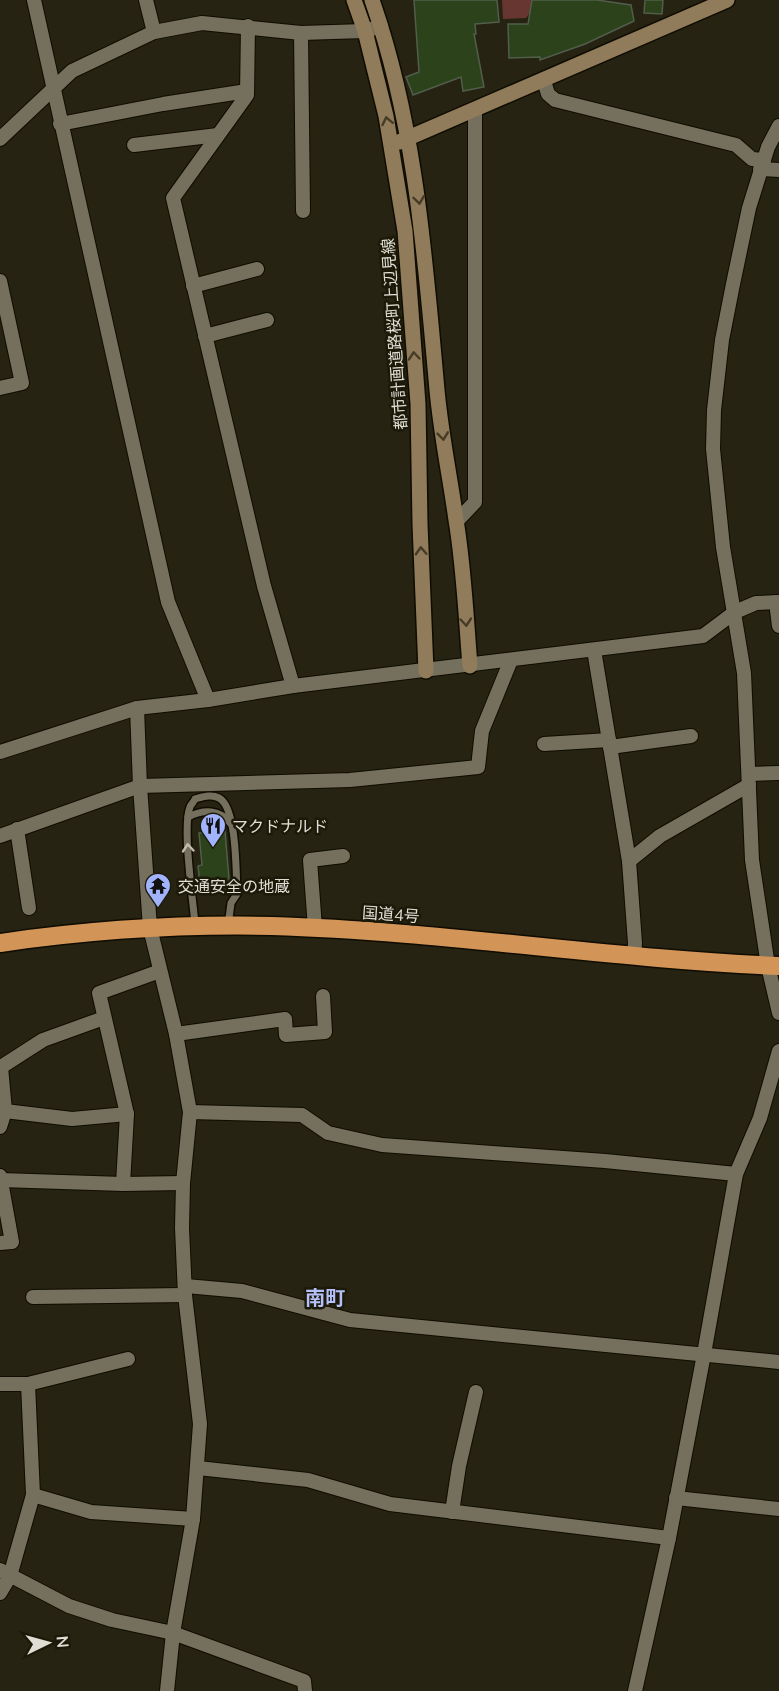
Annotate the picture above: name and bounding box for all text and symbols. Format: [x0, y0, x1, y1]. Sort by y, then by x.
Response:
one-way arrow [381, 116, 394, 126]
one-way arrow [412, 195, 424, 204]
street label: 都市計画道路桜町上辺見線 [377, 238, 411, 430]
one-way arrow [408, 351, 421, 361]
one-way arrow [436, 431, 448, 440]
one-way arrow [415, 546, 428, 555]
one-way arrow [459, 617, 472, 626]
restaurant icon: マクドナルド [198, 811, 228, 849]
place label: マクドナルド [232, 816, 328, 836]
one-way arrow [182, 843, 195, 852]
temple icon: 交通安全の地蔵 [143, 871, 173, 909]
place label: 交通安全の地蔵 [178, 876, 290, 896]
street label: 国道4号 [362, 902, 420, 926]
district label: 南町 [305, 1285, 345, 1310]
north arrow [18, 1613, 78, 1673]
text: N [52, 1635, 73, 1649]

